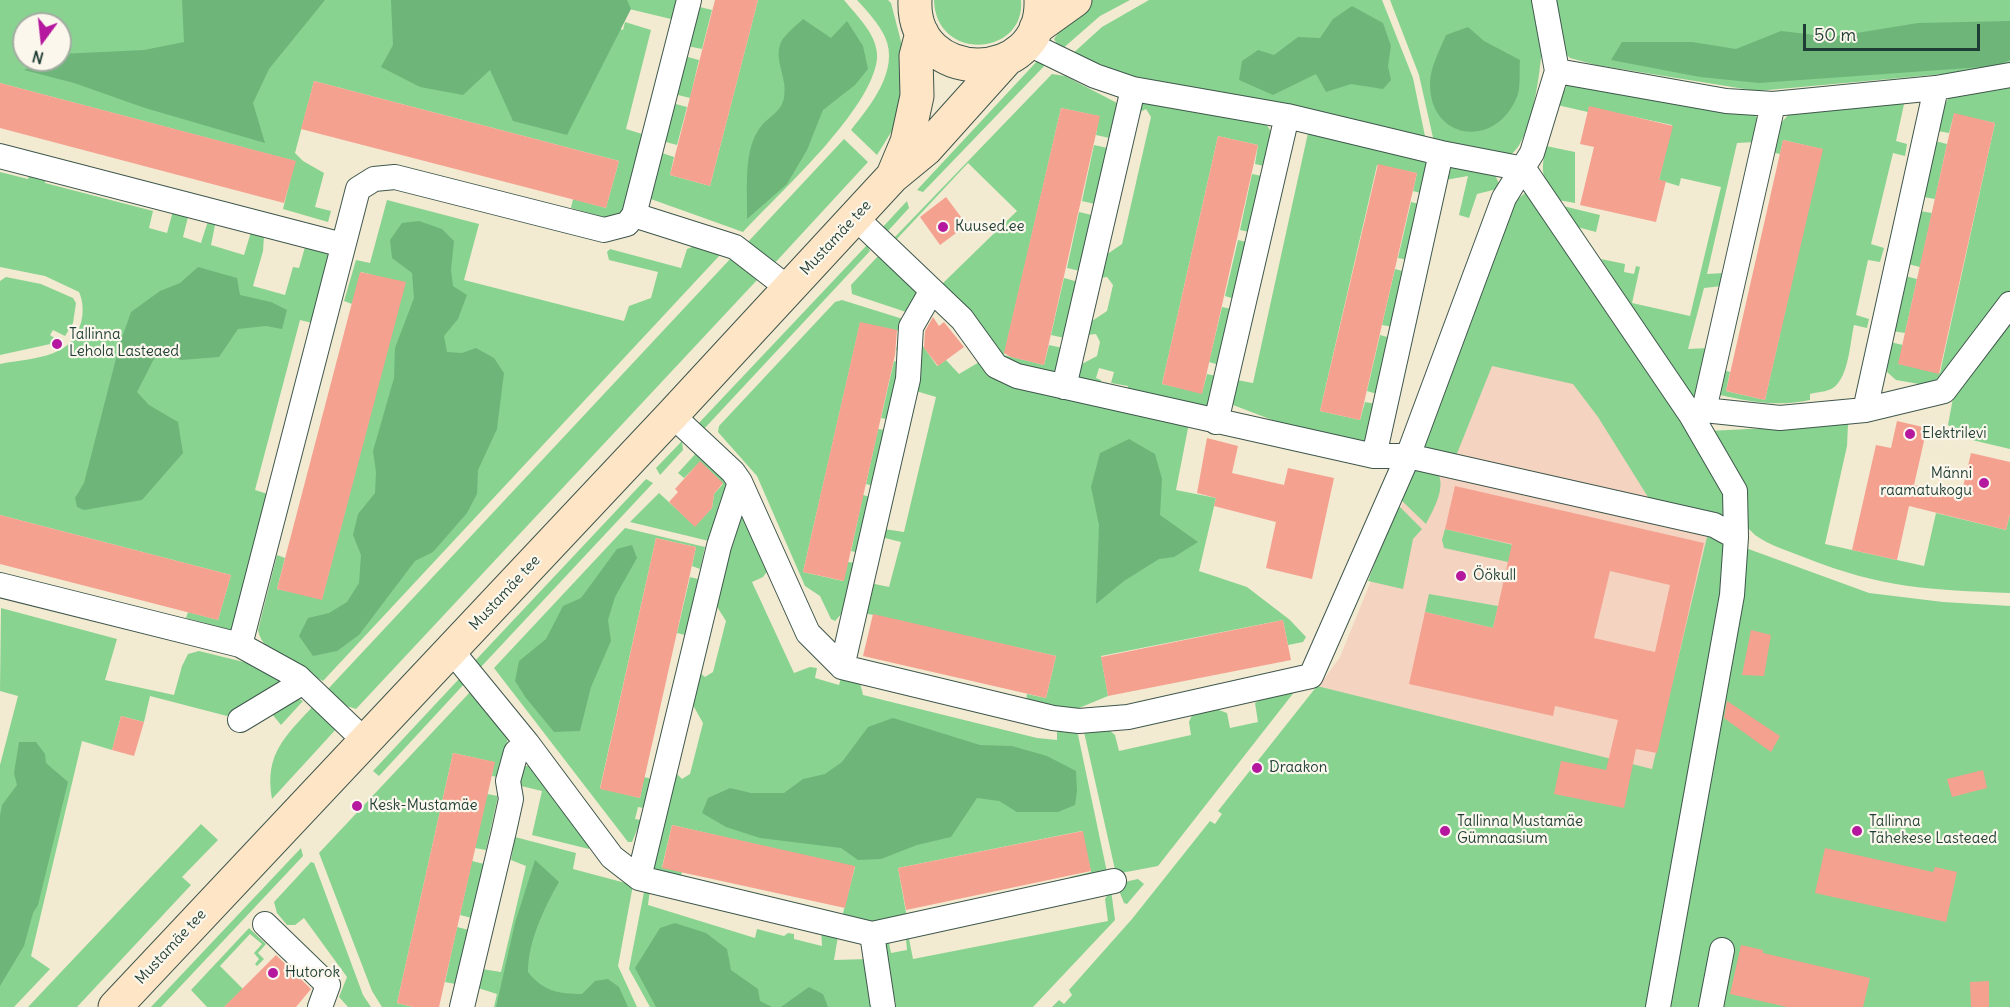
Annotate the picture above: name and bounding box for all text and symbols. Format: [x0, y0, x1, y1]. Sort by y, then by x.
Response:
north arrow [12, 12, 72, 72]
scale bar [1806, 12, 1983, 50]
text: 50 m [1814, 23, 1856, 46]
text: N [30, 46, 46, 69]
street label: Mustamäe tee [797, 197, 875, 279]
place label: Kuused.ee [955, 218, 1025, 236]
marker: Kuused.ee [936, 220, 950, 234]
place label: Tallinna Lehola Lasteaed [69, 326, 179, 361]
marker: Tallinna Lehola Lasteaed [50, 337, 64, 351]
place label: Elektrilevi [1922, 425, 1987, 443]
marker: Elektrilevi [1903, 427, 1917, 441]
place label: Männi raamatukogu [1880, 465, 1972, 500]
marker: Männi raamatukogu [1977, 476, 1991, 490]
street label: Mustamäe tee [466, 552, 544, 634]
place label: Öökull [1473, 567, 1516, 585]
marker: Öökull [1454, 569, 1468, 583]
place label: Draakon [1269, 759, 1327, 777]
marker: Draakon [1250, 761, 1264, 775]
place label: Kesk-Mustamäe [369, 797, 478, 815]
marker: Kesk-Mustamäe [350, 799, 364, 813]
place label: Tallinna Mustamäe Gümnaasium [1457, 813, 1583, 848]
place label: Tallinna Tähekese Lasteaed [1869, 813, 1997, 848]
marker: Tallinna Mustamäe Gümnaasium [1438, 824, 1452, 838]
marker: Tallinna Tähekese Lasteaed [1850, 824, 1864, 838]
street label: Mustamäe tee [132, 906, 210, 988]
place label: Hutorok [285, 964, 340, 982]
marker: Hutorok [266, 966, 280, 980]

